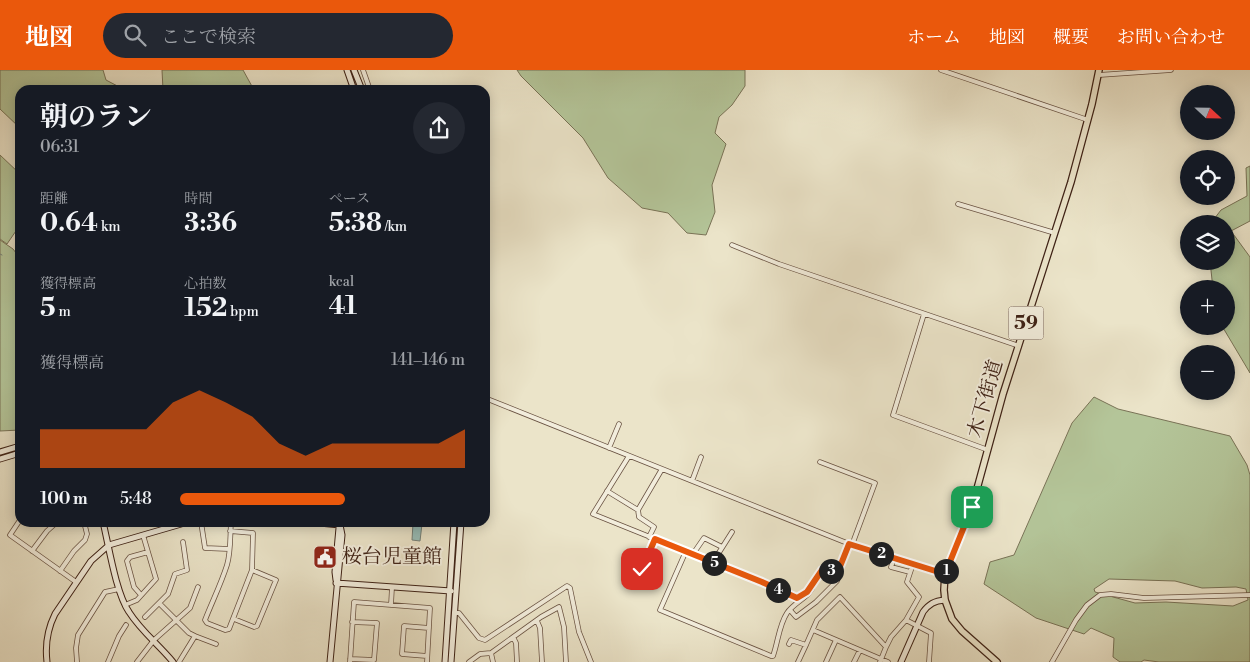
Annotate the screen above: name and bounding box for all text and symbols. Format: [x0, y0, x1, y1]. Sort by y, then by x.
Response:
search box [103, 13, 453, 58]
icon: search [121, 21, 149, 49]
text: 地図 [25, 23, 73, 53]
text: ここで検索 [161, 25, 256, 49]
text: ホーム [907, 26, 961, 49]
text: 地図 [989, 26, 1025, 49]
text: 概要 [1053, 26, 1089, 49]
text: お問い合わせ [1117, 26, 1225, 49]
north arrow [1180, 85, 1235, 140]
map controls [1180, 85, 1235, 400]
text: 朝のラン [40, 100, 152, 135]
button: share [413, 102, 465, 154]
text: 06:31 [40, 137, 79, 157]
button: locate [1180, 150, 1235, 205]
text: 距離 [40, 190, 68, 208]
text: 時間 [184, 190, 212, 208]
text: ペース [329, 190, 370, 208]
text: 0.64 [40, 208, 98, 239]
text: 3:36 [184, 208, 237, 239]
text: 5:38 [329, 208, 382, 239]
button: layers [1180, 215, 1235, 270]
text: km [98, 218, 121, 236]
text: /km [382, 218, 407, 236]
text: kcal [329, 273, 354, 291]
text: 獲得標高 [40, 275, 96, 293]
text: 心拍数 [184, 275, 226, 293]
button: + [1180, 280, 1235, 335]
text: 41 [329, 291, 357, 322]
text: 5 [40, 293, 56, 324]
text: 152 [184, 293, 227, 324]
text: m [56, 303, 71, 321]
text: bpm [227, 303, 259, 321]
road number: 59 [1008, 307, 1044, 340]
button: − [1180, 345, 1235, 400]
text: 141–146 m [391, 350, 465, 370]
text: 獲得標高 [40, 353, 104, 373]
street label: 木下街道 [963, 357, 1009, 441]
pin [951, 486, 993, 528]
text: 100 m [40, 489, 88, 509]
text: 5:48 [120, 489, 152, 509]
icon: arrive [958, 493, 986, 521]
pin: 2 [868, 542, 894, 566]
public building icon: 桜台児童館 [312, 544, 338, 570]
place label: 桜台児童館 [342, 545, 442, 570]
text: 2 [877, 545, 886, 563]
pin [621, 548, 663, 590]
pin: 5 [702, 550, 726, 576]
text: 5 [710, 554, 719, 572]
icon: check [628, 555, 656, 583]
pin: 3 [818, 558, 844, 584]
pin: 1 [934, 558, 958, 584]
text: 3 [827, 562, 836, 580]
text: 1 [943, 562, 950, 580]
pin: 4 [766, 578, 790, 602]
text: 4 [774, 581, 783, 599]

